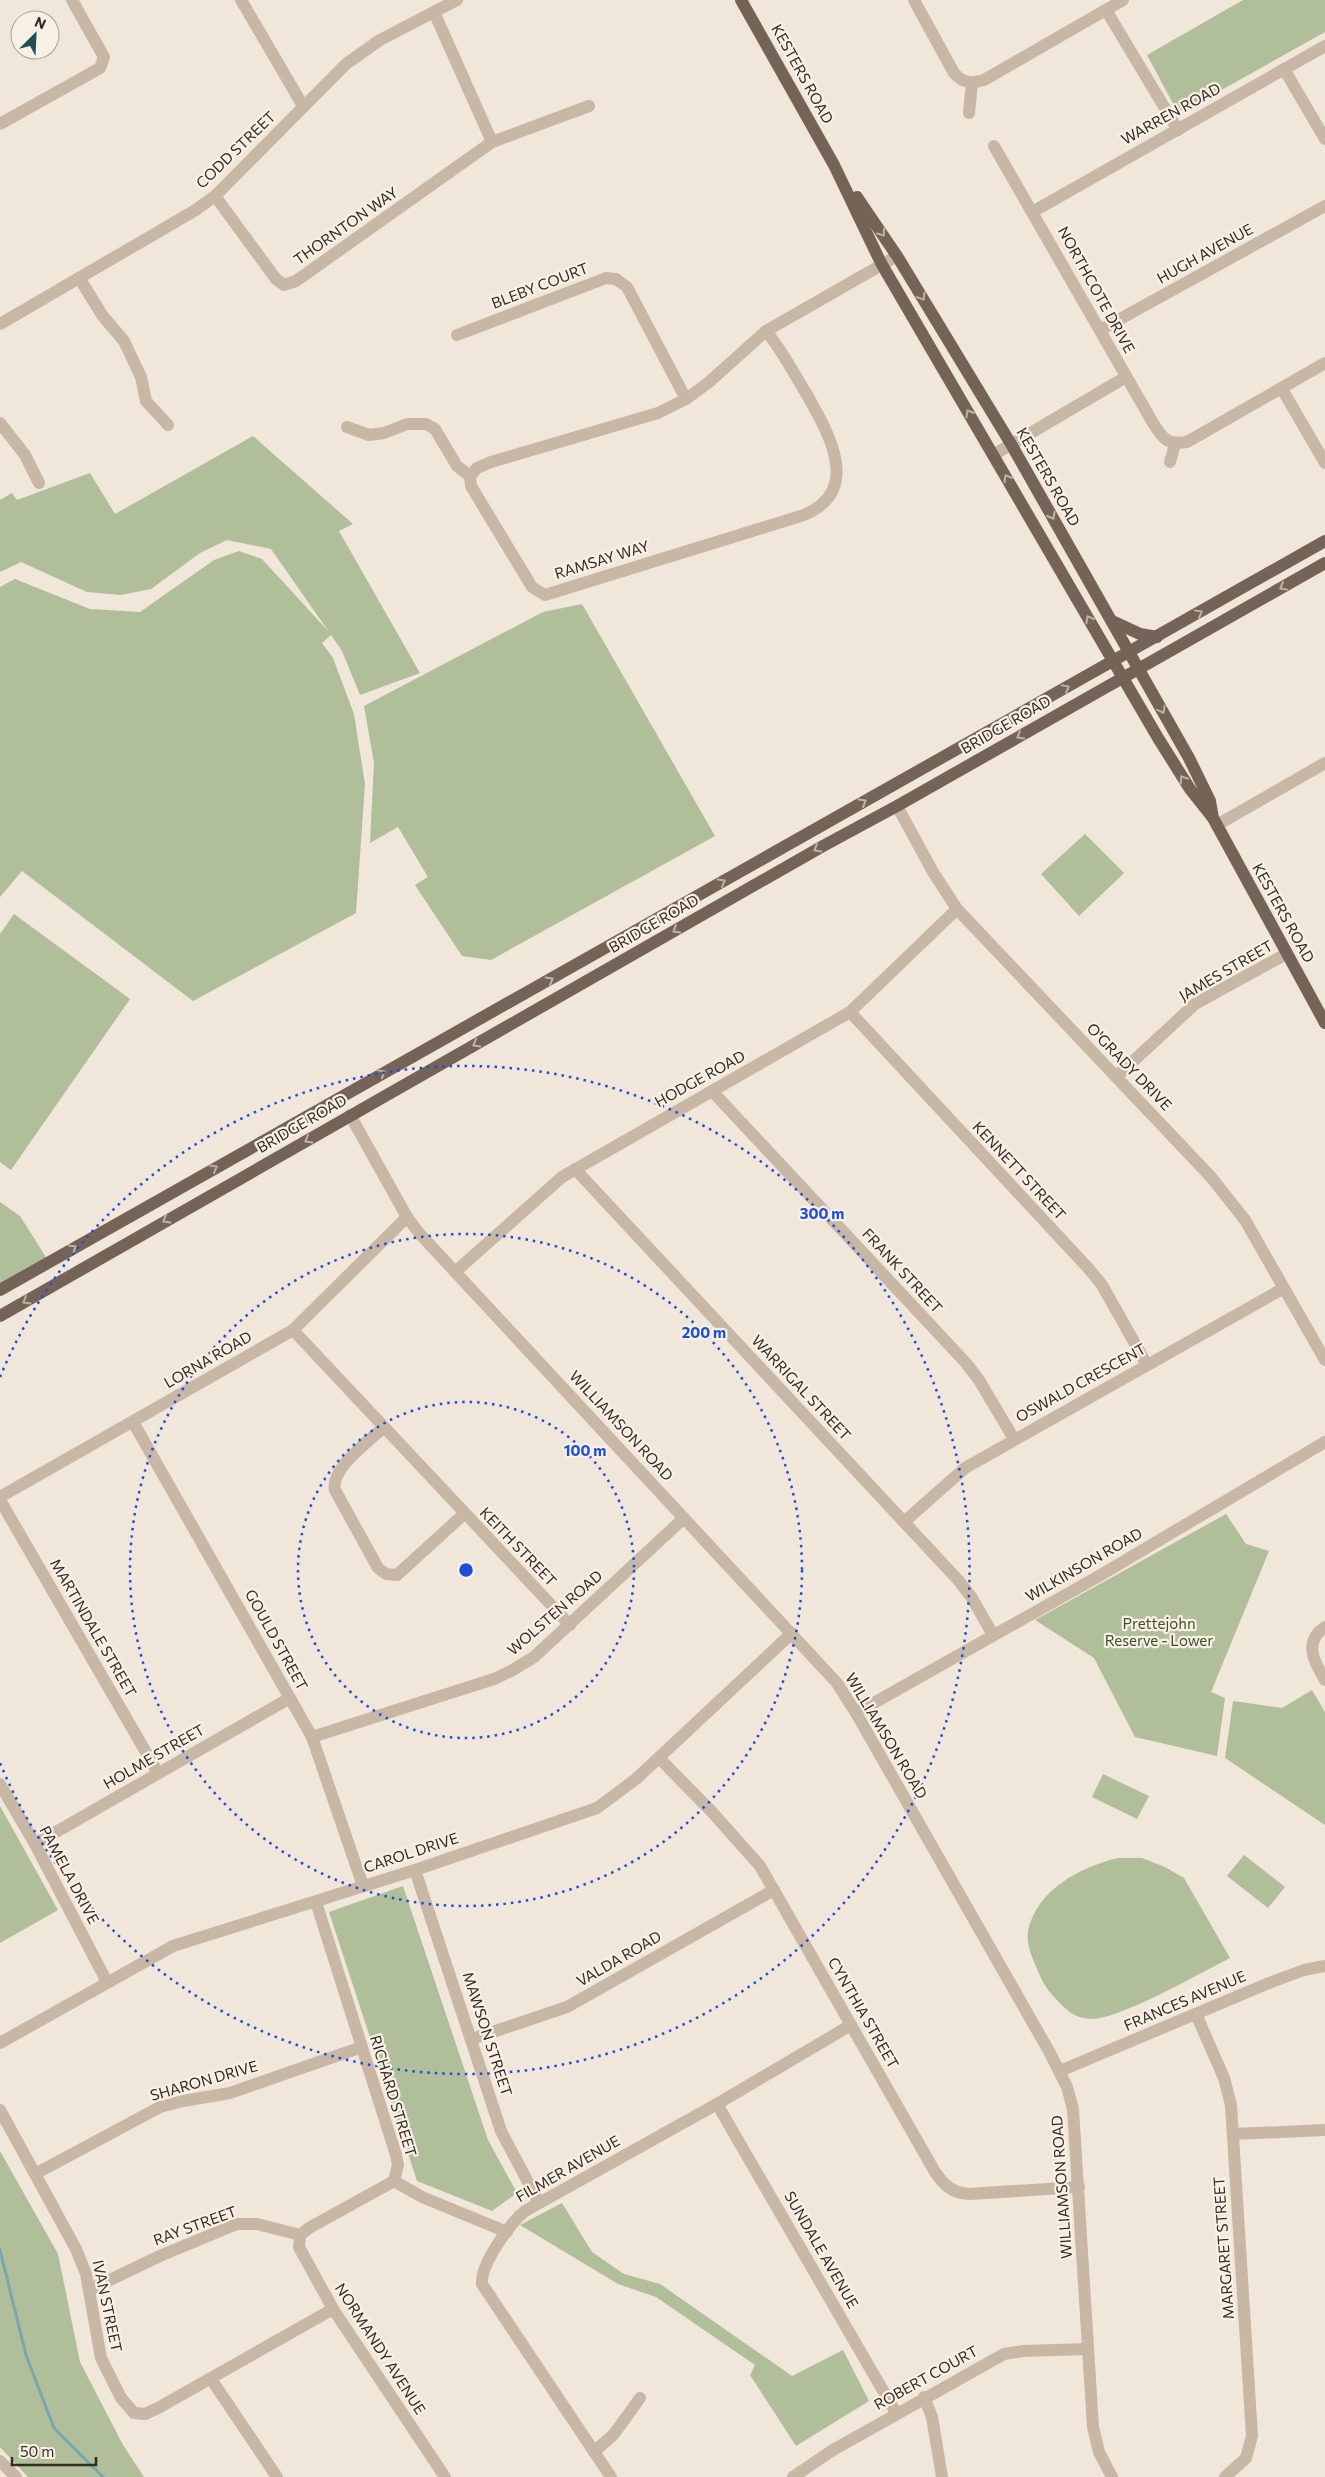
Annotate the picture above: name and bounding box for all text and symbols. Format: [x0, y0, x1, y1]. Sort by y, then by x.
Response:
north arrow [10, 10, 60, 60]
text: N [32, 13, 49, 33]
street label: KESTERS ROAD [768, 21, 838, 126]
street label: WARREN ROAD [1118, 78, 1223, 148]
street label: CODD STREET [192, 107, 279, 192]
street label: THORNTON WAY [290, 182, 401, 268]
street label: HUGH AVENUE [1153, 219, 1256, 287]
street label: NORTHCOTE DRIVE [1055, 223, 1139, 356]
one-way arrow [876, 228, 885, 237]
street label: BLEBY COURT [489, 258, 591, 312]
one-way arrow [916, 292, 926, 301]
one-way arrow [965, 410, 975, 419]
street label: KESTERS ROAD [1013, 424, 1084, 529]
one-way arrow [1003, 475, 1013, 484]
one-way arrow [1046, 511, 1056, 520]
street label: RAMSAY WAY [552, 536, 652, 582]
one-way arrow [1279, 580, 1288, 590]
one-way arrow [1194, 609, 1203, 619]
one-way arrow [1085, 615, 1095, 624]
one-way arrow [1060, 684, 1069, 694]
street label: BRIDGE ROAD [957, 691, 1054, 757]
one-way arrow [1156, 705, 1166, 714]
one-way arrow [1016, 730, 1025, 740]
one-way arrow [1180, 775, 1190, 784]
one-way arrow [858, 798, 867, 808]
one-way arrow [813, 843, 822, 853]
street label: KESTERS ROAD [1249, 860, 1319, 965]
one-way arrow [716, 879, 725, 889]
street label: BRIDGE ROAD [605, 890, 702, 956]
one-way arrow [672, 924, 681, 934]
street label: JAMES STREET [1175, 936, 1276, 1004]
one-way arrow [544, 976, 553, 986]
street label: O'GRADY DRIVE [1084, 1019, 1176, 1114]
one-way arrow [472, 1038, 481, 1048]
street label: HODGE ROAD [651, 1046, 748, 1110]
one-way arrow [377, 1070, 386, 1080]
street label: BRIDGE ROAD [253, 1090, 350, 1156]
street label: KENNETT STREET [969, 1117, 1070, 1224]
one-way arrow [304, 1133, 313, 1143]
one-way arrow [209, 1164, 218, 1174]
text: 300 m [800, 1204, 844, 1222]
one-way arrow [163, 1214, 172, 1224]
street label: FRANK STREET [859, 1224, 947, 1317]
one-way arrow [67, 1245, 76, 1255]
one-way arrow [22, 1295, 31, 1305]
text: 200 m [682, 1323, 726, 1341]
street label: LORNA ROAD [160, 1327, 255, 1391]
street label: WARRIGAL STREET [748, 1331, 855, 1444]
street label: OSWALD CRESCENT [1012, 1339, 1149, 1425]
street label: WILLIAMSON ROAD [566, 1367, 677, 1484]
text: 100 m [564, 1441, 606, 1459]
street label: KEITH STREET [477, 1503, 561, 1590]
street label: WILKINSON ROAD [1022, 1523, 1145, 1605]
street label: MARTINDALE STREET [47, 1555, 141, 1700]
centre of rings [457, 1561, 475, 1579]
street label: WOLSTEN ROAD [503, 1566, 606, 1658]
street label: GOULD STREET [242, 1586, 312, 1693]
park label: Prettejohn Reserve - Lower [1105, 1614, 1213, 1649]
street label: WILLIAMSON ROAD [842, 1669, 932, 1802]
street label: HOLME STREET [100, 1720, 208, 1792]
street label: PAMELA DRIVE [36, 1822, 103, 1927]
street label: CAROL DRIVE [361, 1828, 460, 1876]
street label: VALDA ROAD [573, 1927, 664, 1990]
street label: CYNTHIA STREET [825, 1954, 903, 2072]
street label: FRANCES AVENUE [1121, 1966, 1248, 2034]
street label: MAWSON STREET [459, 1969, 517, 2098]
street label: RICHARD STREET [367, 2033, 421, 2159]
street label: SHARON DRIVE [148, 2056, 260, 2104]
street label: WILLIAMSON ROAD [1047, 2115, 1075, 2259]
street label: FILMER AVENUE [512, 2131, 623, 2205]
street label: MARGARET STREET [1209, 2176, 1237, 2320]
street label: SUNDALE AVENUE [781, 2188, 863, 2311]
street label: RAY STREET [151, 2202, 239, 2248]
street label: IVAN STREET [89, 2258, 127, 2354]
street label: NORMANDY AVENUE [332, 2280, 430, 2417]
street label: ROBERT COURT [871, 2341, 981, 2413]
scale bar [12, 2434, 96, 2466]
text: 50 m [20, 2442, 54, 2460]

